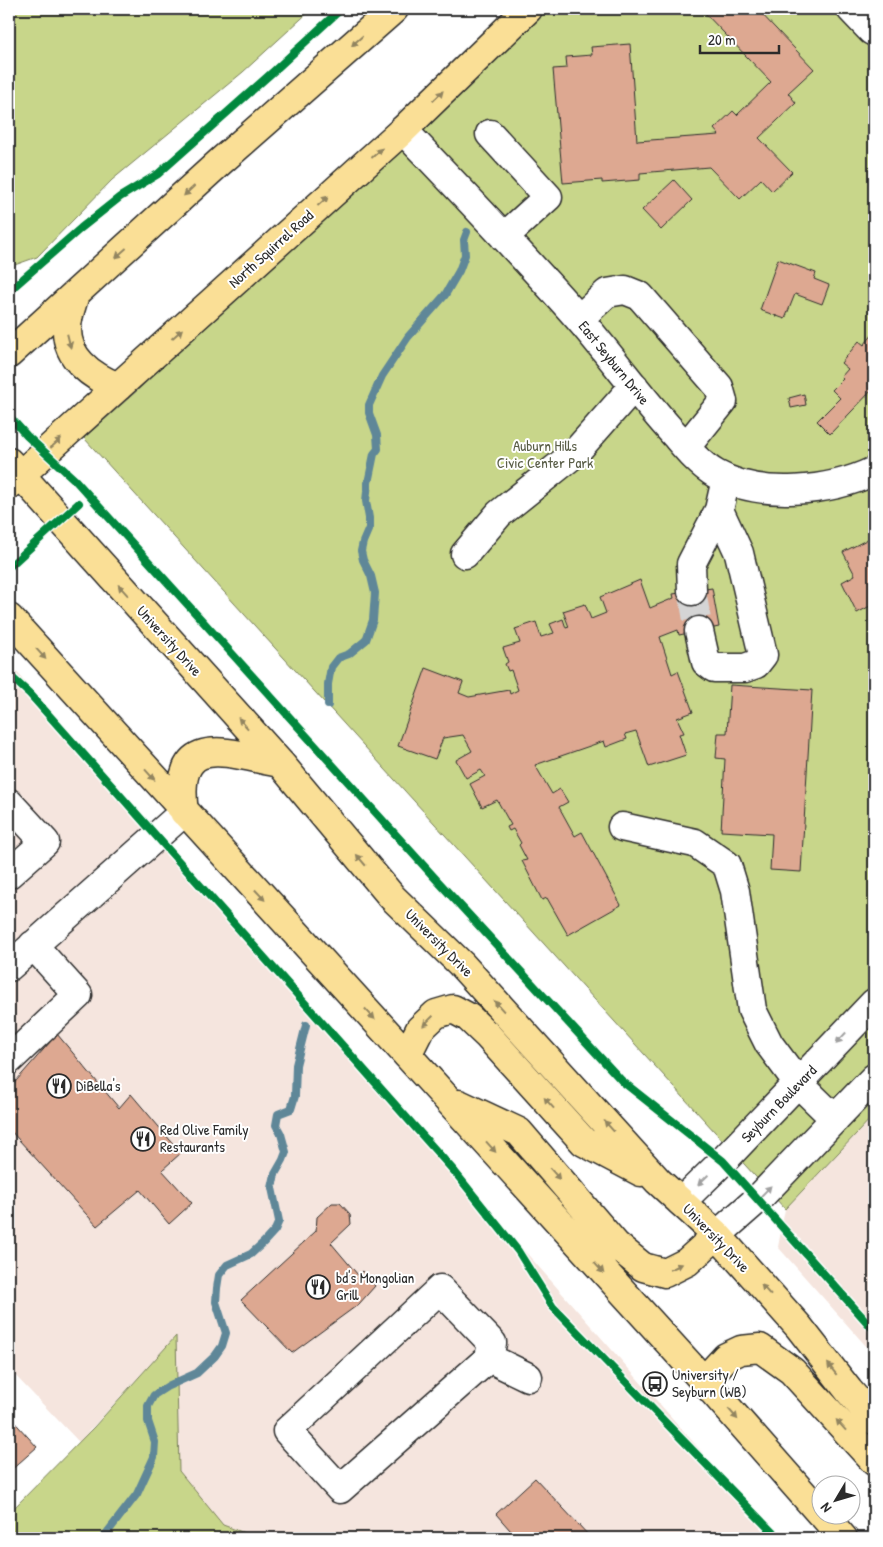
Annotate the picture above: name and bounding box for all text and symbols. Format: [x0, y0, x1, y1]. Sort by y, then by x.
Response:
scale bar [700, 22, 779, 54]
text: 20 m [708, 29, 735, 50]
one-way arrow [352, 35, 364, 47]
one-way arrow [432, 90, 444, 102]
one-way arrow [370, 148, 383, 159]
one-way arrow [183, 185, 195, 197]
one-way arrow [317, 196, 330, 207]
street label: North Squirrel Road [224, 205, 318, 292]
one-way arrow [115, 247, 128, 258]
street label: East Seyburn Drive [574, 316, 655, 409]
one-way arrow [170, 328, 182, 340]
one-way arrow [65, 333, 73, 349]
park label: Auburn Hills Civic Center Park [497, 435, 593, 473]
one-way arrow [50, 437, 62, 449]
one-way arrow [117, 584, 129, 596]
street label: University Drive [132, 601, 207, 681]
one-way arrow [36, 648, 47, 661]
one-way arrow [237, 718, 249, 730]
one-way arrow [144, 769, 156, 781]
one-way arrow [355, 853, 366, 866]
one-way arrow [254, 888, 266, 900]
street label: University Drive [401, 904, 478, 981]
one-way arrow [494, 999, 505, 1012]
one-way arrow [364, 1008, 376, 1020]
one-way arrow [423, 1015, 435, 1027]
one-way arrow [835, 1032, 847, 1044]
street label: Seyburn Boulevard [736, 1060, 821, 1147]
restaurant icon: DiBella's [46, 1073, 72, 1099]
place label: DiBella's [76, 1075, 121, 1096]
one-way arrow [543, 1096, 554, 1109]
place label: Red Olive Family Restaurants [160, 1119, 249, 1157]
one-way arrow [603, 1120, 614, 1133]
restaurant icon: Red Olive Family Restaurants [130, 1126, 156, 1152]
one-way arrow [485, 1140, 496, 1153]
one-way arrow [550, 1168, 561, 1181]
one-way arrow [698, 1174, 710, 1186]
one-way arrow [760, 1185, 772, 1197]
street label: University Drive [678, 1199, 755, 1277]
one-way arrow [594, 1261, 605, 1274]
one-way arrow [669, 1263, 683, 1271]
place label: bd's Mongolian Grill [336, 1267, 414, 1305]
restaurant icon: bd's Mongolian Grill [305, 1274, 331, 1300]
one-way arrow [760, 1285, 772, 1297]
one-way arrow [826, 1363, 837, 1376]
place label: University / Seyburn (WB) [672, 1364, 747, 1402]
bus stop icon: University / Seyburn (WB) [642, 1371, 668, 1397]
one-way arrow [727, 1407, 738, 1420]
one-way arrow [835, 1420, 847, 1432]
north arrow [810, 1474, 860, 1524]
text: N [815, 1499, 835, 1517]

